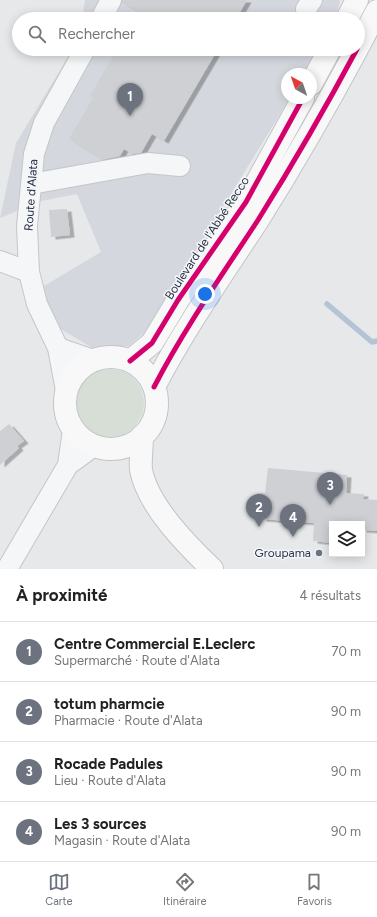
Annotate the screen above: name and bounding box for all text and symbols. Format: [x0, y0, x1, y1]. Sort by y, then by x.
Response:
search box [12, 12, 365, 56]
icon: search [26, 23, 48, 45]
text: Rechercher [58, 25, 135, 43]
north arrow [281, 68, 317, 104]
pin: 1 [117, 83, 143, 116]
street label: Route d'Alata [22, 159, 40, 231]
street label: Boulevard de l'Abbé Recco [162, 174, 252, 302]
your location [195, 284, 215, 304]
pin: 3 [317, 472, 343, 505]
pin: 2 [246, 494, 272, 527]
pin: 4 [280, 504, 306, 537]
map controls [329, 521, 365, 557]
button: layers [329, 521, 365, 557]
place label: Groupama [255, 546, 311, 560]
marker: Groupama [314, 548, 324, 558]
text: À proximité [16, 585, 107, 605]
text: 4 résultats [300, 588, 361, 603]
text: Centre Commercial E.Leclerc [54, 635, 255, 653]
text: 1 [26, 644, 32, 659]
text: 70 m [331, 644, 361, 659]
text: Supermarché · Route d'Alata [54, 653, 220, 668]
text: totum pharmcie [54, 695, 165, 713]
text: 2 [25, 704, 33, 719]
text: 90 m [331, 704, 361, 719]
text: Pharmacie · Route d'Alata [54, 713, 203, 728]
text: Rocade Padules [54, 755, 163, 773]
text: 3 [25, 764, 33, 779]
text: 90 m [331, 764, 361, 779]
text: Lieu · Route d'Alata [54, 773, 166, 788]
text: Les 3 sources [54, 815, 146, 833]
text: 4 [25, 824, 33, 839]
text: 90 m [331, 824, 361, 839]
text: Magasin · Route d'Alata [54, 833, 190, 848]
tab: Carte [45, 871, 73, 908]
tab: Itinéraire [163, 871, 207, 908]
tab: Favoris [297, 871, 332, 908]

